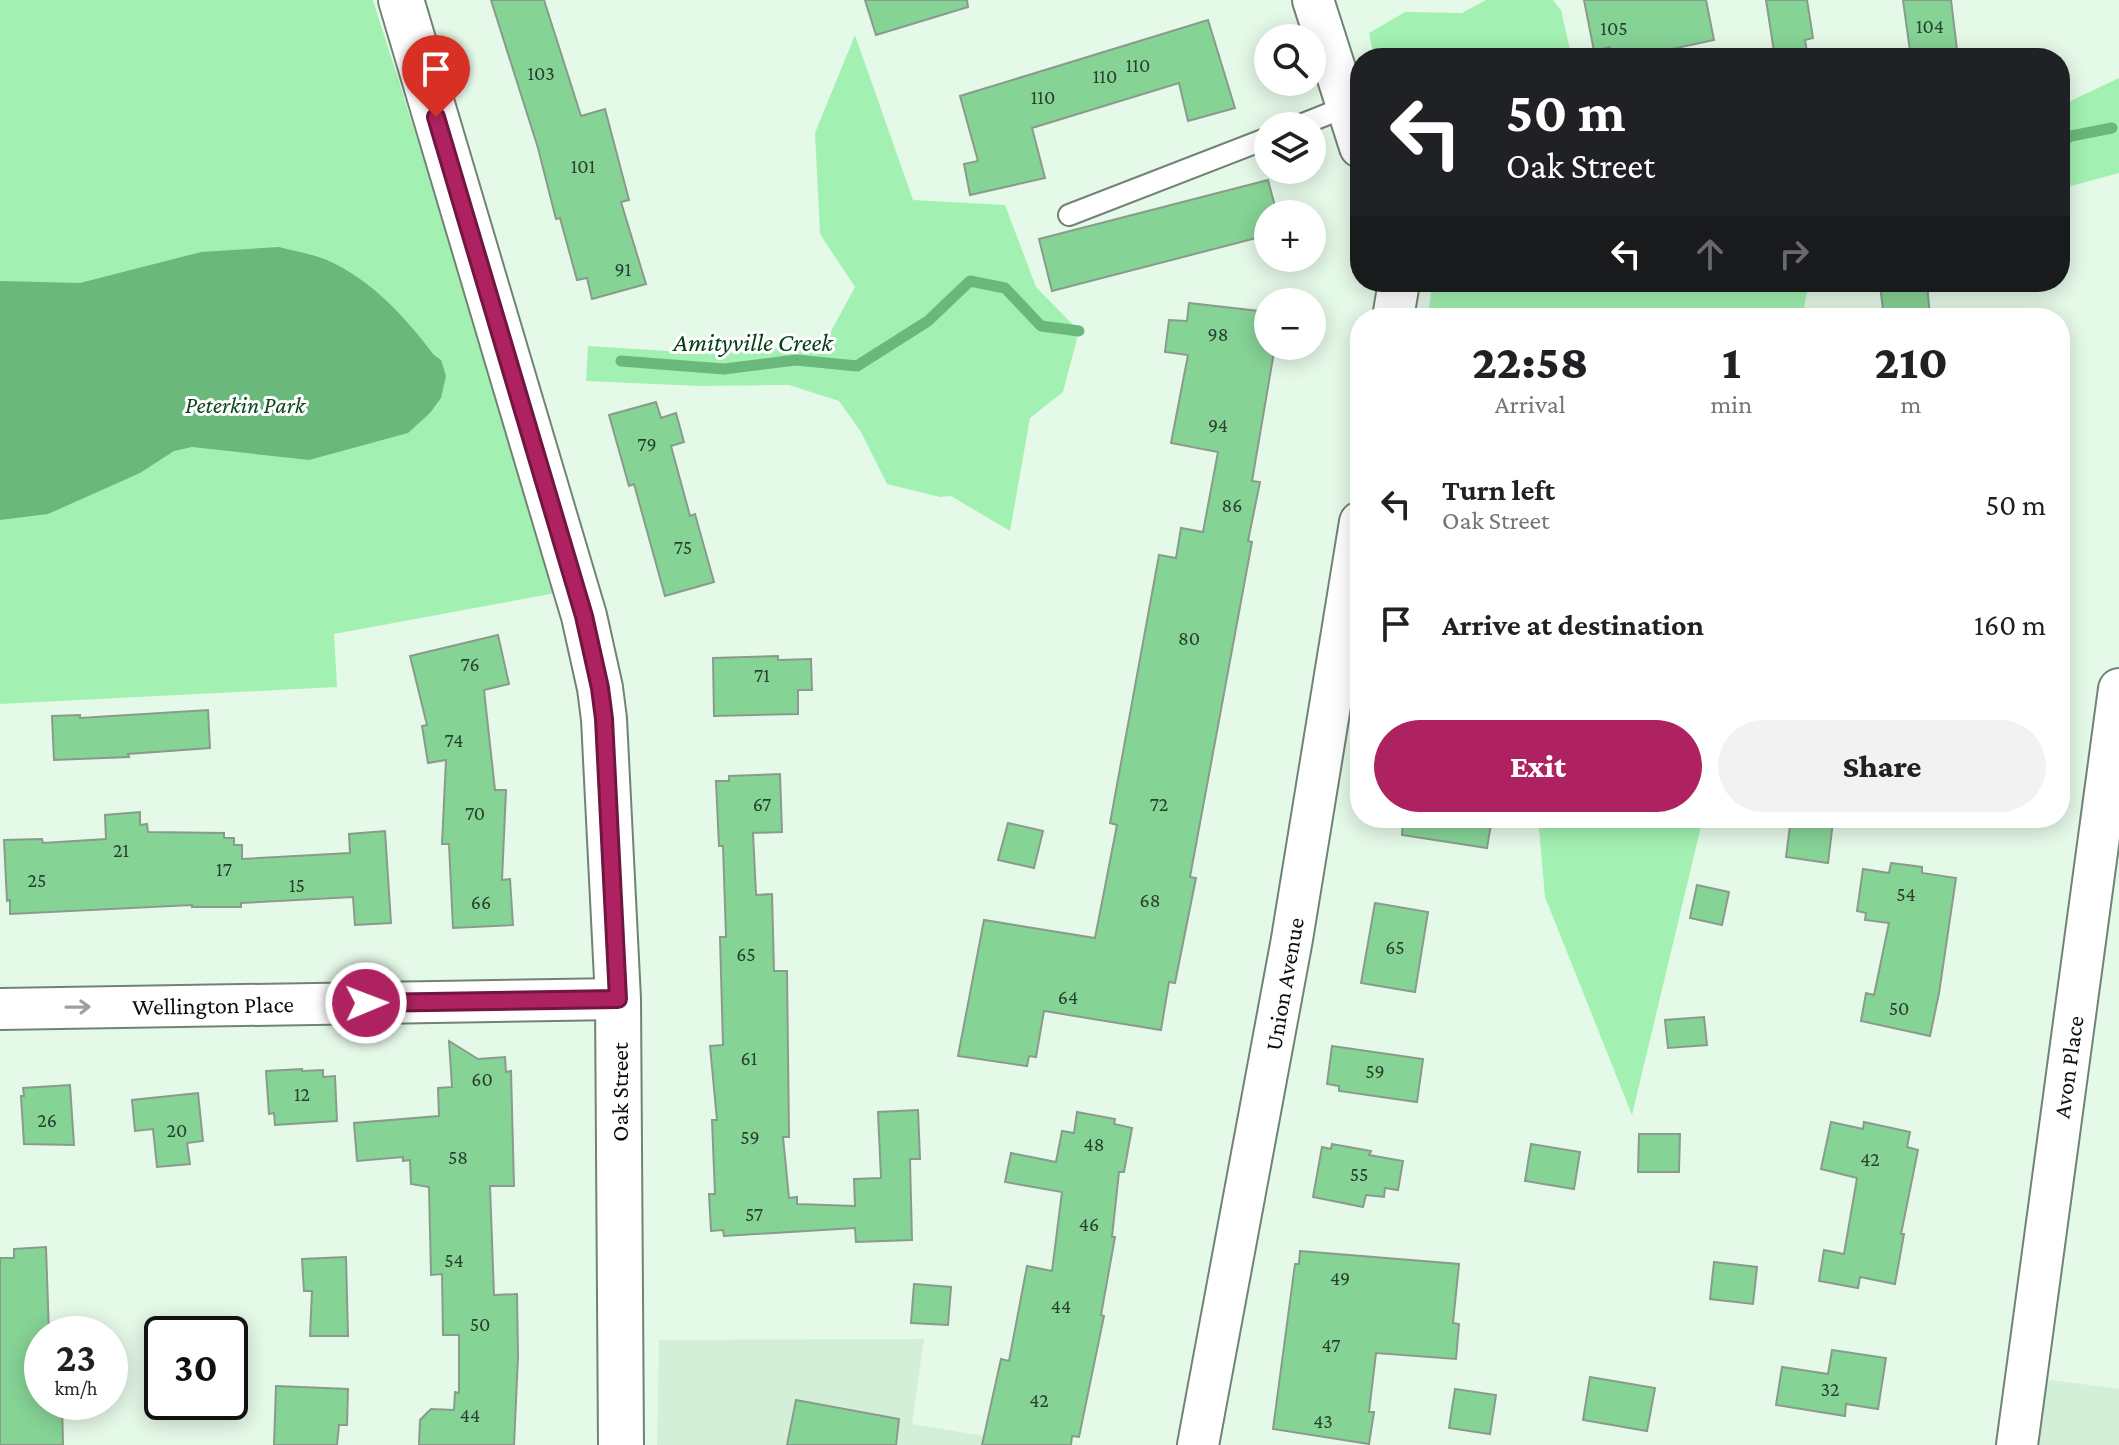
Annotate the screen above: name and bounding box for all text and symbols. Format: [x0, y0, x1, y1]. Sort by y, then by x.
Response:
house number: 104 [1916, 15, 1944, 37]
house number: 105 [1600, 17, 1628, 39]
map controls [1254, 24, 1326, 360]
button: search [1254, 24, 1326, 96]
pin [402, 35, 470, 117]
icon: arrive [414, 47, 458, 91]
house number: 110 [1126, 54, 1150, 76]
house number: 103 [527, 62, 555, 84]
house number: 110 [1093, 65, 1117, 87]
icon: left [1374, 80, 1478, 184]
text: 50 m [1506, 81, 1626, 143]
house number: 110 [1031, 86, 1055, 108]
button: layers [1254, 112, 1326, 184]
text: Oak Street [1506, 146, 1655, 186]
house number: 101 [571, 155, 595, 177]
button: + [1254, 200, 1326, 272]
icon: left [1604, 232, 1648, 276]
icon: ahead [1688, 232, 1732, 276]
icon: right [1772, 232, 1816, 276]
house number: 91 [615, 258, 631, 280]
button: − [1254, 288, 1326, 360]
house number: 98 [1208, 323, 1228, 345]
water label: Amityville Creek [671, 328, 834, 357]
text: 22:58 [1472, 335, 1588, 388]
text: 1 [1722, 335, 1741, 388]
text: 210 [1874, 335, 1948, 388]
text: Arrival [1495, 390, 1566, 419]
text: min [1710, 390, 1752, 419]
text: m [1901, 390, 1922, 419]
park label: Peterkin Park [185, 391, 307, 418]
house number: 94 [1208, 414, 1228, 436]
house number: 79 [637, 433, 657, 455]
text: Turn left [1442, 473, 1555, 506]
icon: left [1374, 482, 1418, 526]
text: 50 m [1985, 488, 2046, 521]
house number: 86 [1222, 494, 1242, 516]
text: Oak Street [1442, 506, 1550, 535]
house number: 75 [674, 536, 692, 558]
icon: arrive [1374, 602, 1418, 646]
text: Arrive at destination [1442, 608, 1704, 641]
text: 160 m [1974, 608, 2046, 641]
house number: 80 [1178, 627, 1200, 649]
house number: 76 [460, 653, 480, 675]
house number: 71 [754, 664, 770, 686]
button: Exit [1374, 720, 1702, 812]
button: Share [1718, 720, 2046, 812]
house number: 74 [445, 729, 463, 751]
house number: 67 [753, 793, 771, 815]
house number: 72 [1150, 793, 1168, 815]
house number: 70 [465, 802, 485, 824]
house number: 21 [113, 839, 129, 861]
house number: 17 [216, 858, 232, 880]
house number: 25 [28, 869, 46, 891]
house number: 15 [289, 874, 305, 896]
house number: 54 [1896, 883, 1916, 905]
house number: 68 [1140, 889, 1160, 911]
house number: 66 [471, 891, 491, 913]
street label: Union Avenue [1259, 915, 1309, 1053]
house number: 65 [1385, 936, 1405, 958]
house number: 65 [736, 943, 756, 965]
position arrow [324, 961, 408, 1045]
house number: 64 [1058, 986, 1078, 1008]
street label: Wellington Place [132, 990, 294, 1020]
house number: 50 [1889, 997, 1909, 1019]
one-way arrow [64, 1000, 91, 1015]
street label: Avon Place [2047, 1014, 2089, 1120]
street label: Oak Street [606, 1041, 633, 1142]
house number: 61 [741, 1047, 757, 1069]
house number: 59 [1365, 1060, 1385, 1082]
house number: 60 [471, 1068, 493, 1090]
house number: 12 [294, 1083, 310, 1105]
house number: 26 [37, 1109, 57, 1131]
house number: 20 [167, 1119, 187, 1141]
house number: 59 [740, 1126, 760, 1148]
house number: 48 [1084, 1133, 1104, 1155]
house number: 58 [448, 1146, 468, 1168]
house number: 42 [1860, 1148, 1880, 1170]
house number: 55 [1350, 1163, 1368, 1185]
house number: 57 [745, 1203, 763, 1225]
house number: 46 [1079, 1213, 1099, 1235]
house number: 54 [444, 1249, 464, 1271]
house number: 49 [1330, 1267, 1350, 1289]
house number: 44 [1051, 1295, 1071, 1317]
house number: 50 [470, 1313, 490, 1335]
speed limit sign: 30 [144, 1316, 248, 1420]
house number: 47 [1322, 1334, 1340, 1356]
text: 23 [56, 1335, 96, 1380]
text: km/h [54, 1377, 98, 1399]
house number: 32 [1821, 1378, 1839, 1400]
house number: 42 [1029, 1389, 1049, 1411]
house number: 44 [460, 1404, 480, 1426]
house number: 43 [1313, 1410, 1333, 1432]

